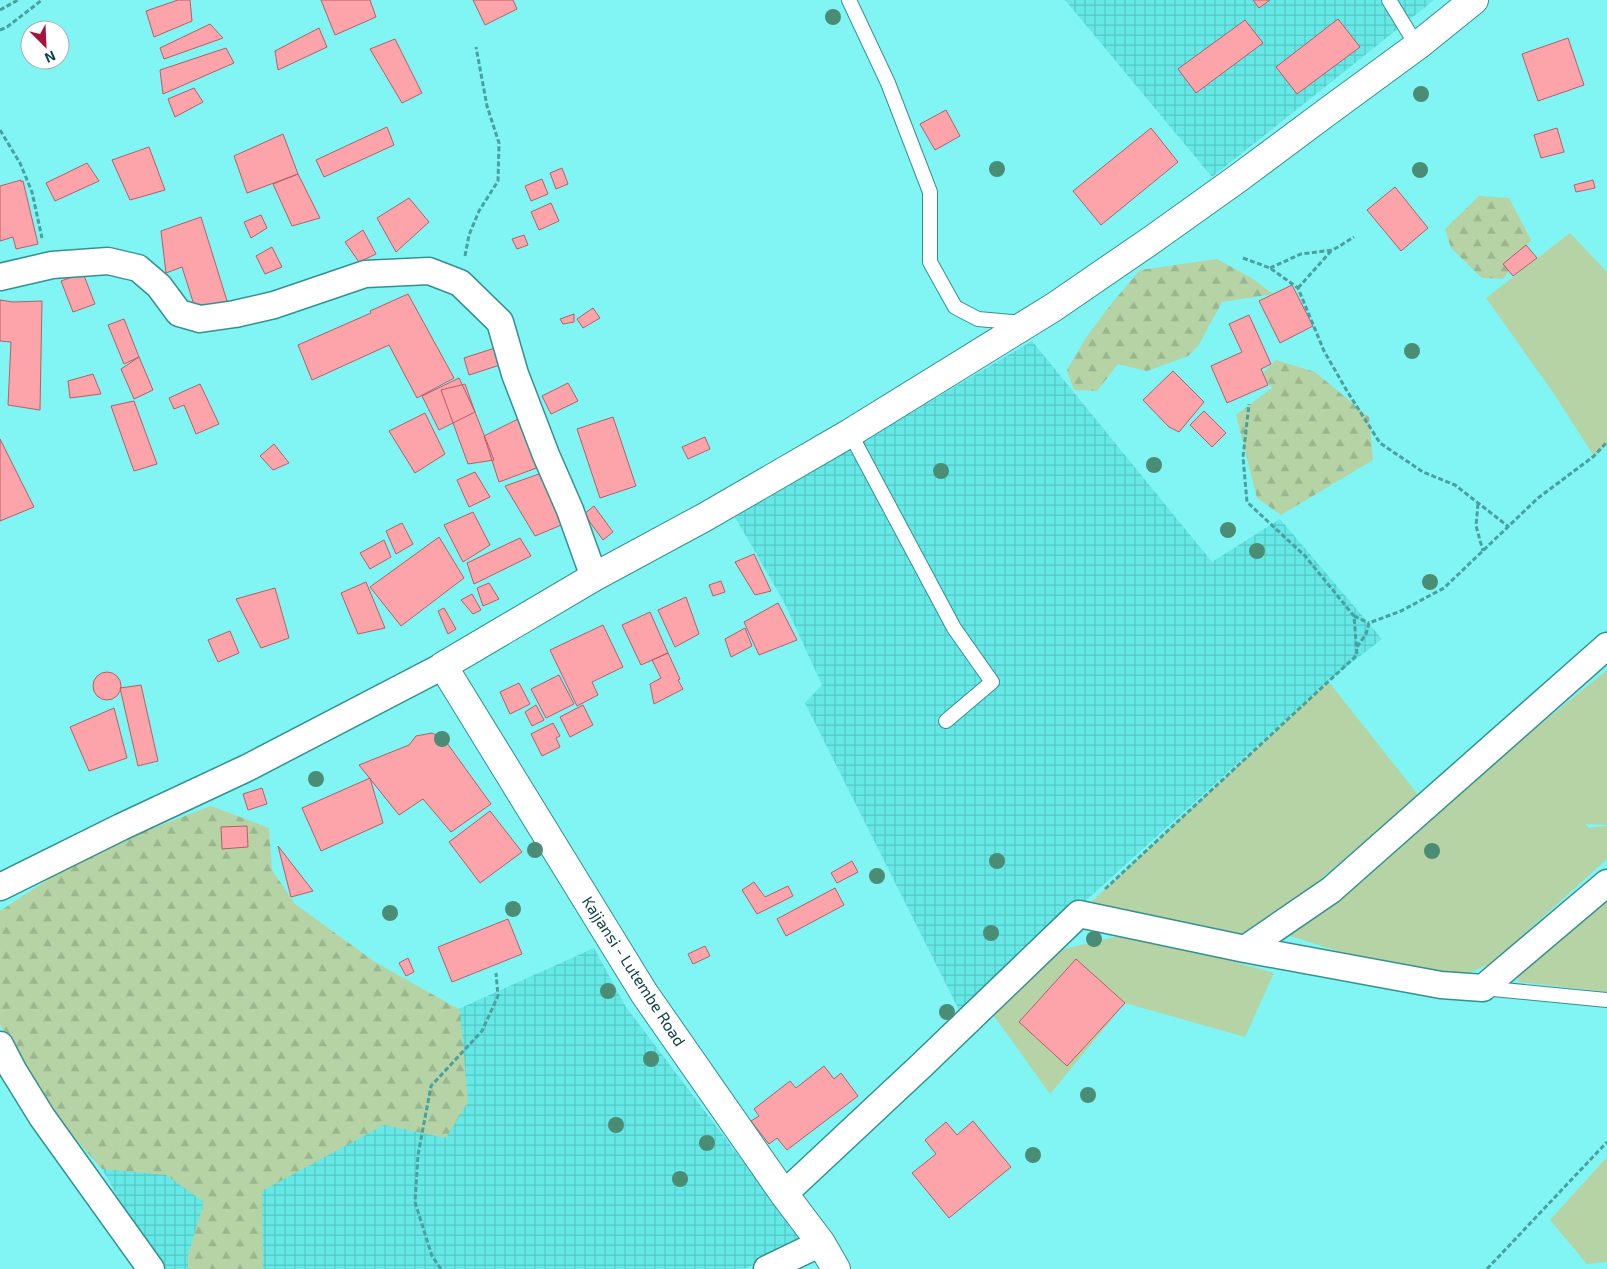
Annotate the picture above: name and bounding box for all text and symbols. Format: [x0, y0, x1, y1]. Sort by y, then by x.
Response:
north arrow [20, 20, 70, 70]
text: N [42, 48, 59, 67]
street label: Kajjansi - Lutembe Road [578, 892, 690, 1050]

